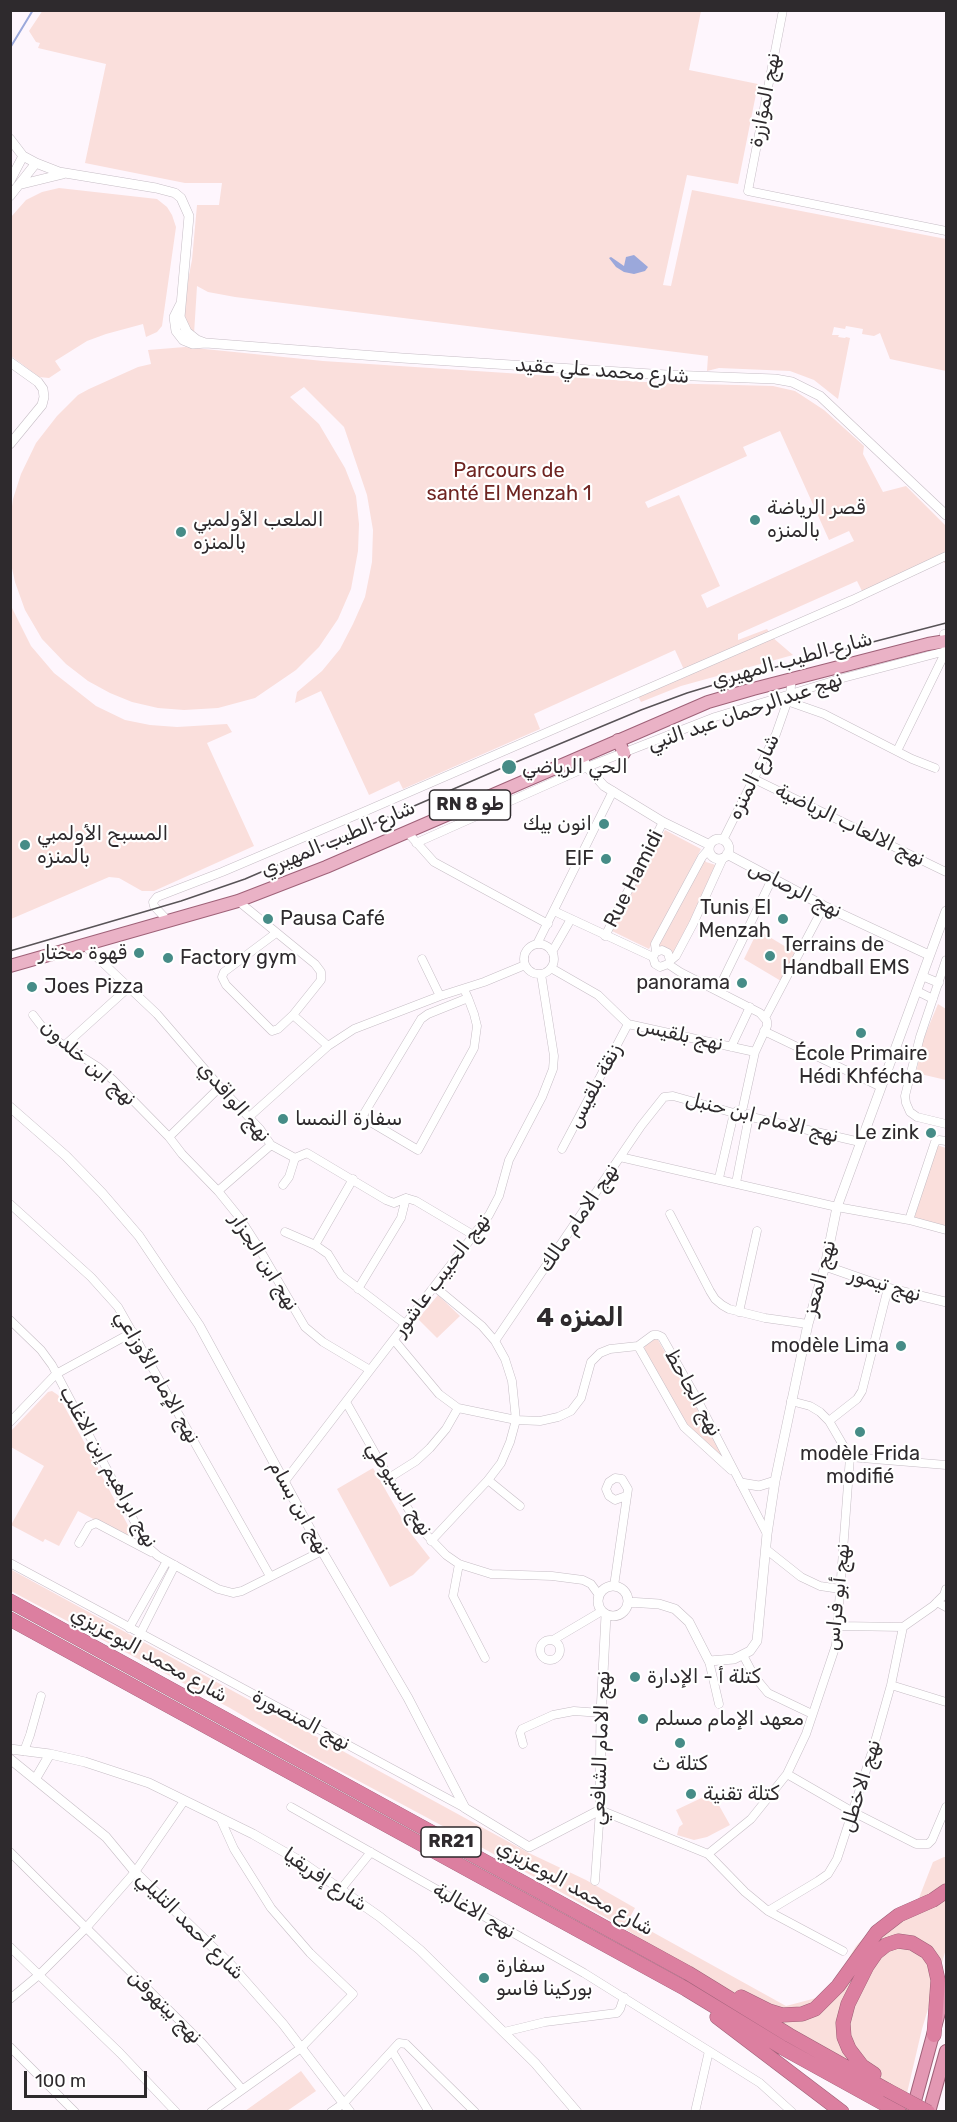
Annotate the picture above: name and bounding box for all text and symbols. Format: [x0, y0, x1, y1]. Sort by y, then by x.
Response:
street label: نهج المؤازرة [744, 51, 786, 149]
street label: شارع محمد علي عقيد [514, 353, 690, 389]
park label: Parcours de santé El Menzah 1 [426, 459, 592, 506]
place label: قصر الرياضة بالمنزه [767, 496, 865, 543]
place label: الملعب الأولمبي بالمنزه [193, 508, 324, 555]
marker: قصر الرياضة بالمنزه [748, 513, 762, 527]
marker: الملعب الأولمبي بالمنزه [174, 525, 188, 539]
street label: شارع الطيب المهيري [709, 627, 875, 693]
street label: نهج عبدالرحمان عبد النبي [644, 667, 846, 757]
street label: شارع المنزه [723, 730, 785, 824]
place label: الحي الرياضي [522, 755, 628, 779]
marker: الحي الرياضي [500, 758, 518, 776]
street label: نهج الالعاب الرياضية [771, 778, 929, 872]
road number: RN 8 طو [430, 790, 510, 820]
street label: شارع الطيب المهيري [257, 796, 419, 882]
place label: انون بيك [523, 812, 592, 836]
marker: انون بيك [597, 817, 611, 831]
place label: المسبح الأولمبي بالمنزه [37, 822, 168, 869]
street label: Rue Hamidi [599, 826, 669, 932]
marker: المسبح الأولمبي بالمنزه [18, 838, 32, 852]
place label: EIF [565, 847, 594, 871]
marker: EIF [599, 852, 613, 866]
street label: نهج الرصاص [744, 856, 846, 924]
place label: Tunis El Menzah [698, 896, 771, 943]
place label: Pausa Café [280, 907, 385, 931]
marker: Pausa Café [261, 912, 275, 926]
marker: Tunis El Menzah [776, 912, 790, 926]
place label: Terrains de Handball EMS [782, 933, 909, 980]
place label: قهوة مختار [39, 941, 127, 965]
marker: قهوة مختار [132, 946, 146, 960]
place label: Factory gym [180, 946, 297, 970]
marker: Terrains de Handball EMS [763, 949, 777, 963]
marker: Factory gym [161, 951, 175, 965]
place label: panorama [636, 971, 730, 995]
place label: Joes Pizza [44, 975, 144, 999]
marker: panorama [735, 976, 749, 990]
marker: Joes Pizza [25, 980, 39, 994]
street label: نهج بلقيس [634, 1013, 726, 1057]
street label: نهج ابن خلدون [35, 1015, 141, 1111]
marker: École Primaire Hédi Khfécha [854, 1026, 868, 1040]
street label: زنقة بلقيس [563, 1040, 627, 1132]
place label: École Primaire Hédi Khfécha [794, 1042, 928, 1089]
street label: نهج الواقدي [192, 1057, 276, 1147]
street label: نهج الامام ابن حنبل [683, 1087, 841, 1149]
place label: سفارة النمسا [295, 1107, 402, 1131]
marker: سفارة النمسا [276, 1112, 290, 1126]
place label: Le zink [854, 1121, 919, 1145]
marker: Le zink [924, 1126, 938, 1140]
street label: نهج الامام مالك [534, 1159, 624, 1277]
street label: نهج ابن الجزار [225, 1209, 303, 1315]
street label: نهج الحبيب عاشور [388, 1209, 496, 1341]
street label: نهج المعز [798, 1238, 842, 1318]
street label: نهج تيمور [846, 1263, 924, 1307]
district label: المنزه 4 [536, 1302, 624, 1334]
street label: نهج الإمام الأوزاعي [109, 1306, 205, 1448]
place label: modèle Lima [771, 1334, 889, 1358]
marker: modèle Lima [894, 1339, 908, 1353]
street label: نهج الجاحظ [659, 1345, 727, 1441]
street label: نهج ابراهيم إبن الاغلب [54, 1382, 162, 1552]
marker: modèle Frida modifié [853, 1425, 867, 1439]
street label: نهج السيوطي [360, 1437, 438, 1541]
place label: modèle Frida modifié [800, 1442, 920, 1489]
street label: نهج ابن بسام [263, 1457, 335, 1559]
street label: نهج أبو فراس [820, 1542, 856, 1652]
street label: شارع محمد البوعزيزي [66, 1602, 232, 1708]
place label: كتلة أ - الإدارة [647, 1665, 761, 1689]
street label: نهج الامام الشافعي [586, 1670, 616, 1826]
marker: كتلة أ - الإدارة [628, 1670, 642, 1684]
street label: نهج المنصورة [248, 1684, 354, 1756]
place label: معهد الإمام مسلم [655, 1707, 804, 1731]
marker: معهد الإمام مسلم [636, 1712, 650, 1726]
marker: كتلة ث [673, 1736, 687, 1750]
street label: نهج الاخطل [836, 1737, 886, 1835]
place label: كتلة ث [652, 1752, 708, 1776]
place label: كتلة تقنية [703, 1782, 780, 1806]
marker: كتلة تقنية [684, 1787, 698, 1801]
road number: RR21 [421, 1827, 481, 1857]
street label: شارع محمد البوعزيزي [492, 1835, 658, 1941]
street label: شارع إفريقيا [278, 1843, 372, 1917]
street label: شارع أحمد التليلي [131, 1867, 249, 1985]
street label: نهج الاغالبة [428, 1878, 520, 1944]
place label: سفارة بوركينا فاسو [496, 1954, 593, 2001]
street label: نهج بيتهوفن [123, 1965, 207, 2049]
marker: سفارة بوركينا فاسو [477, 1971, 491, 1985]
scale bar [27, 2059, 150, 2097]
text: 100 m [35, 2070, 86, 2092]

